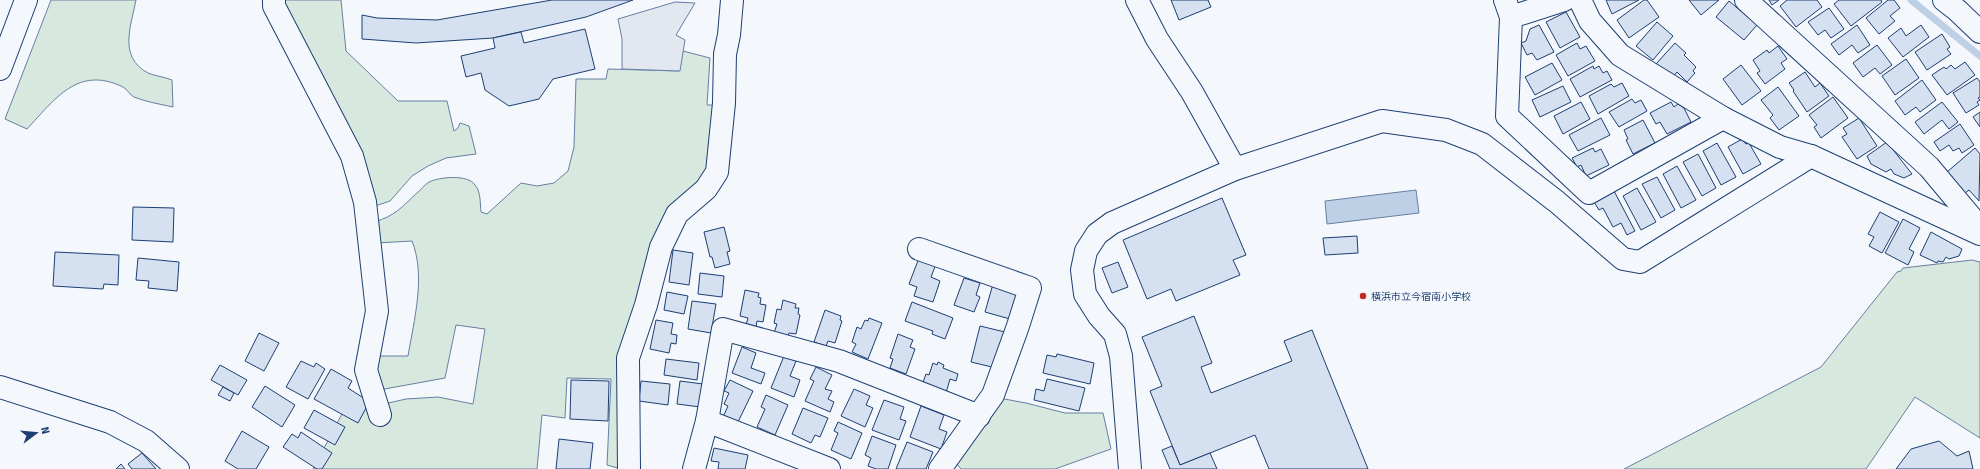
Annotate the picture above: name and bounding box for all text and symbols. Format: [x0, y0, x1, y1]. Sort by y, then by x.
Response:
marker: 横浜市立今宿南小学校 [1358, 291, 1368, 301]
place label: 横浜市立今宿南小学校 [1371, 291, 1471, 303]
north arrow [16, 413, 56, 453]
text: N [38, 425, 52, 435]

